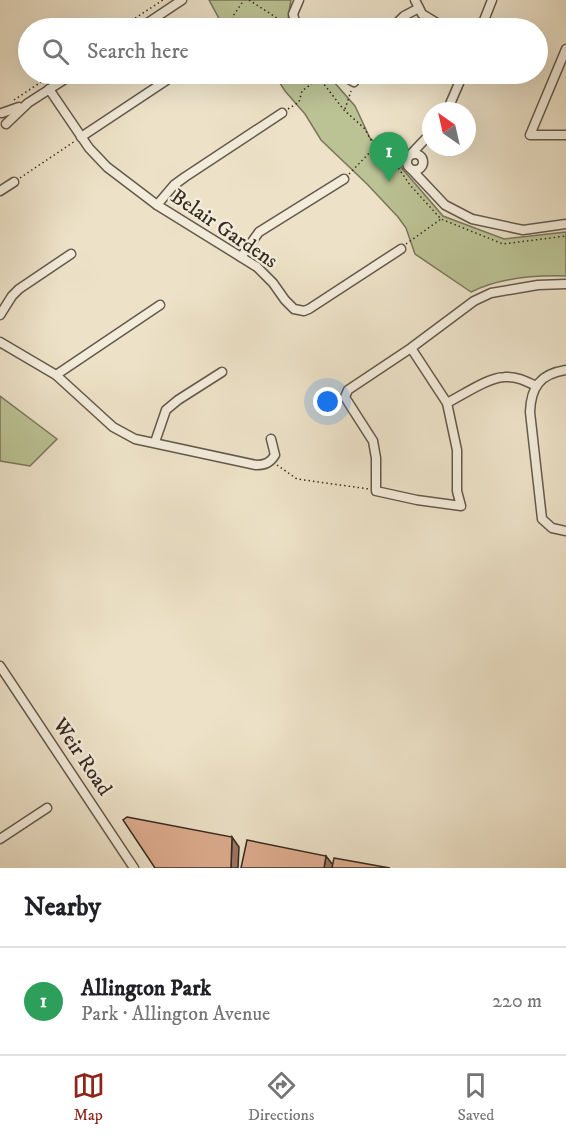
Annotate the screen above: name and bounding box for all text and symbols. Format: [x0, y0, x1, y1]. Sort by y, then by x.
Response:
search box [18, 18, 548, 84]
icon: search [39, 35, 72, 68]
text: Search here [87, 38, 189, 65]
north arrow [422, 102, 476, 156]
pin: 1 [370, 132, 408, 182]
street label: Belair Gardens [166, 184, 282, 274]
your location [313, 387, 342, 416]
street label: Weir Road [46, 712, 118, 801]
text: Nearby [24, 891, 101, 924]
text: Allington Park [81, 975, 211, 1002]
text: 1 [40, 989, 47, 1014]
text: 220 m [492, 989, 542, 1014]
text: Park · Allington Avenue [81, 1002, 270, 1027]
tab: Map [72, 1069, 105, 1125]
tab: Directions [248, 1069, 314, 1125]
tab: Saved [458, 1069, 494, 1125]

